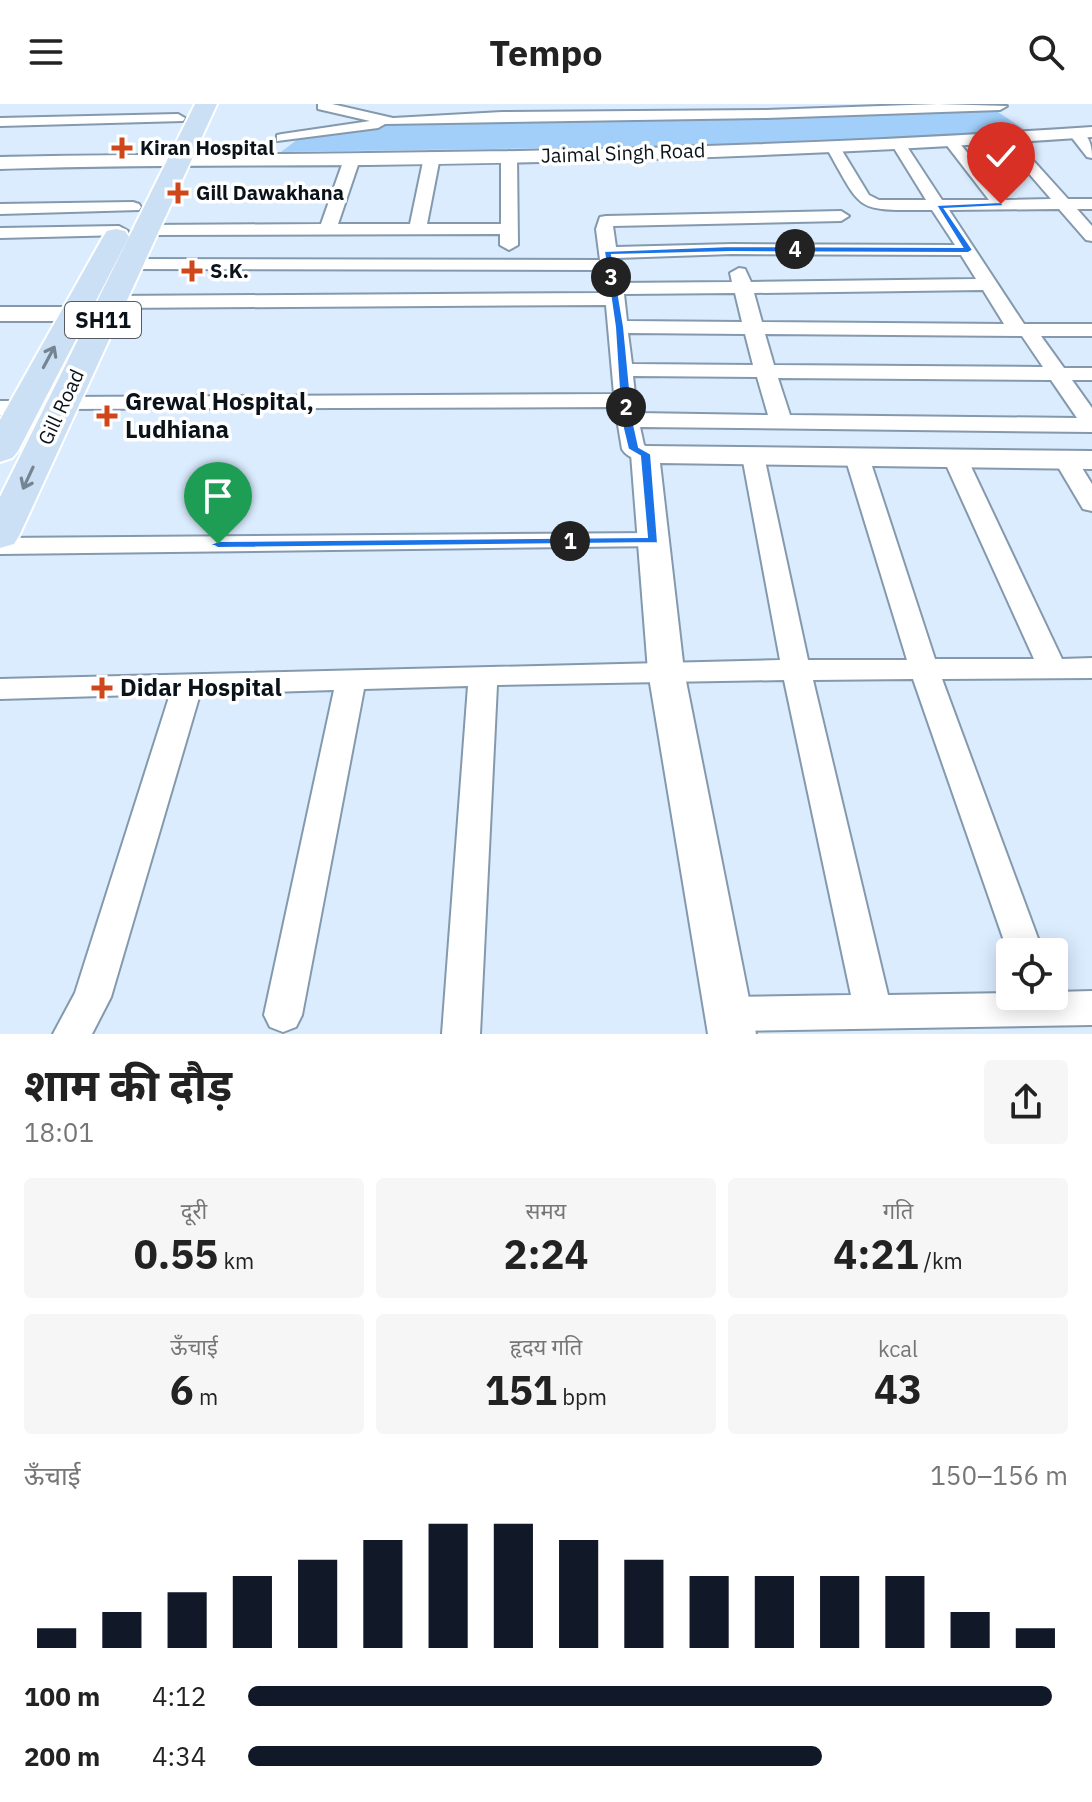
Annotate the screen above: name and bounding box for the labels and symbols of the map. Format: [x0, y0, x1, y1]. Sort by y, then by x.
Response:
pin [967, 122, 1035, 204]
place label: Kiran Hospital [140, 134, 274, 161]
street label: Jaimal Singh Road [540, 136, 706, 169]
marker: Kiran Hospital [111, 137, 133, 159]
place label: Gill Dawakhana [196, 179, 344, 206]
marker: Gill Dawakhana [167, 182, 189, 204]
pin: 4 [775, 229, 815, 269]
place label: S.K. [210, 257, 249, 284]
pin: 3 [591, 257, 631, 297]
marker: S.K. [181, 260, 203, 282]
road number: SH11 [65, 302, 141, 338]
one-way arrow [42, 346, 58, 370]
street label: Gill Road [31, 365, 90, 449]
place label: Grewal Hospital, Ludhiana [125, 385, 314, 445]
pin: 2 [606, 387, 646, 427]
marker: Grewal Hospital, Ludhiana [96, 405, 118, 427]
pin [184, 462, 252, 544]
one-way arrow [20, 465, 35, 489]
pin: 1 [550, 521, 590, 561]
place label: Didar Hospital [120, 671, 282, 703]
marker: Didar Hospital [91, 677, 113, 699]

